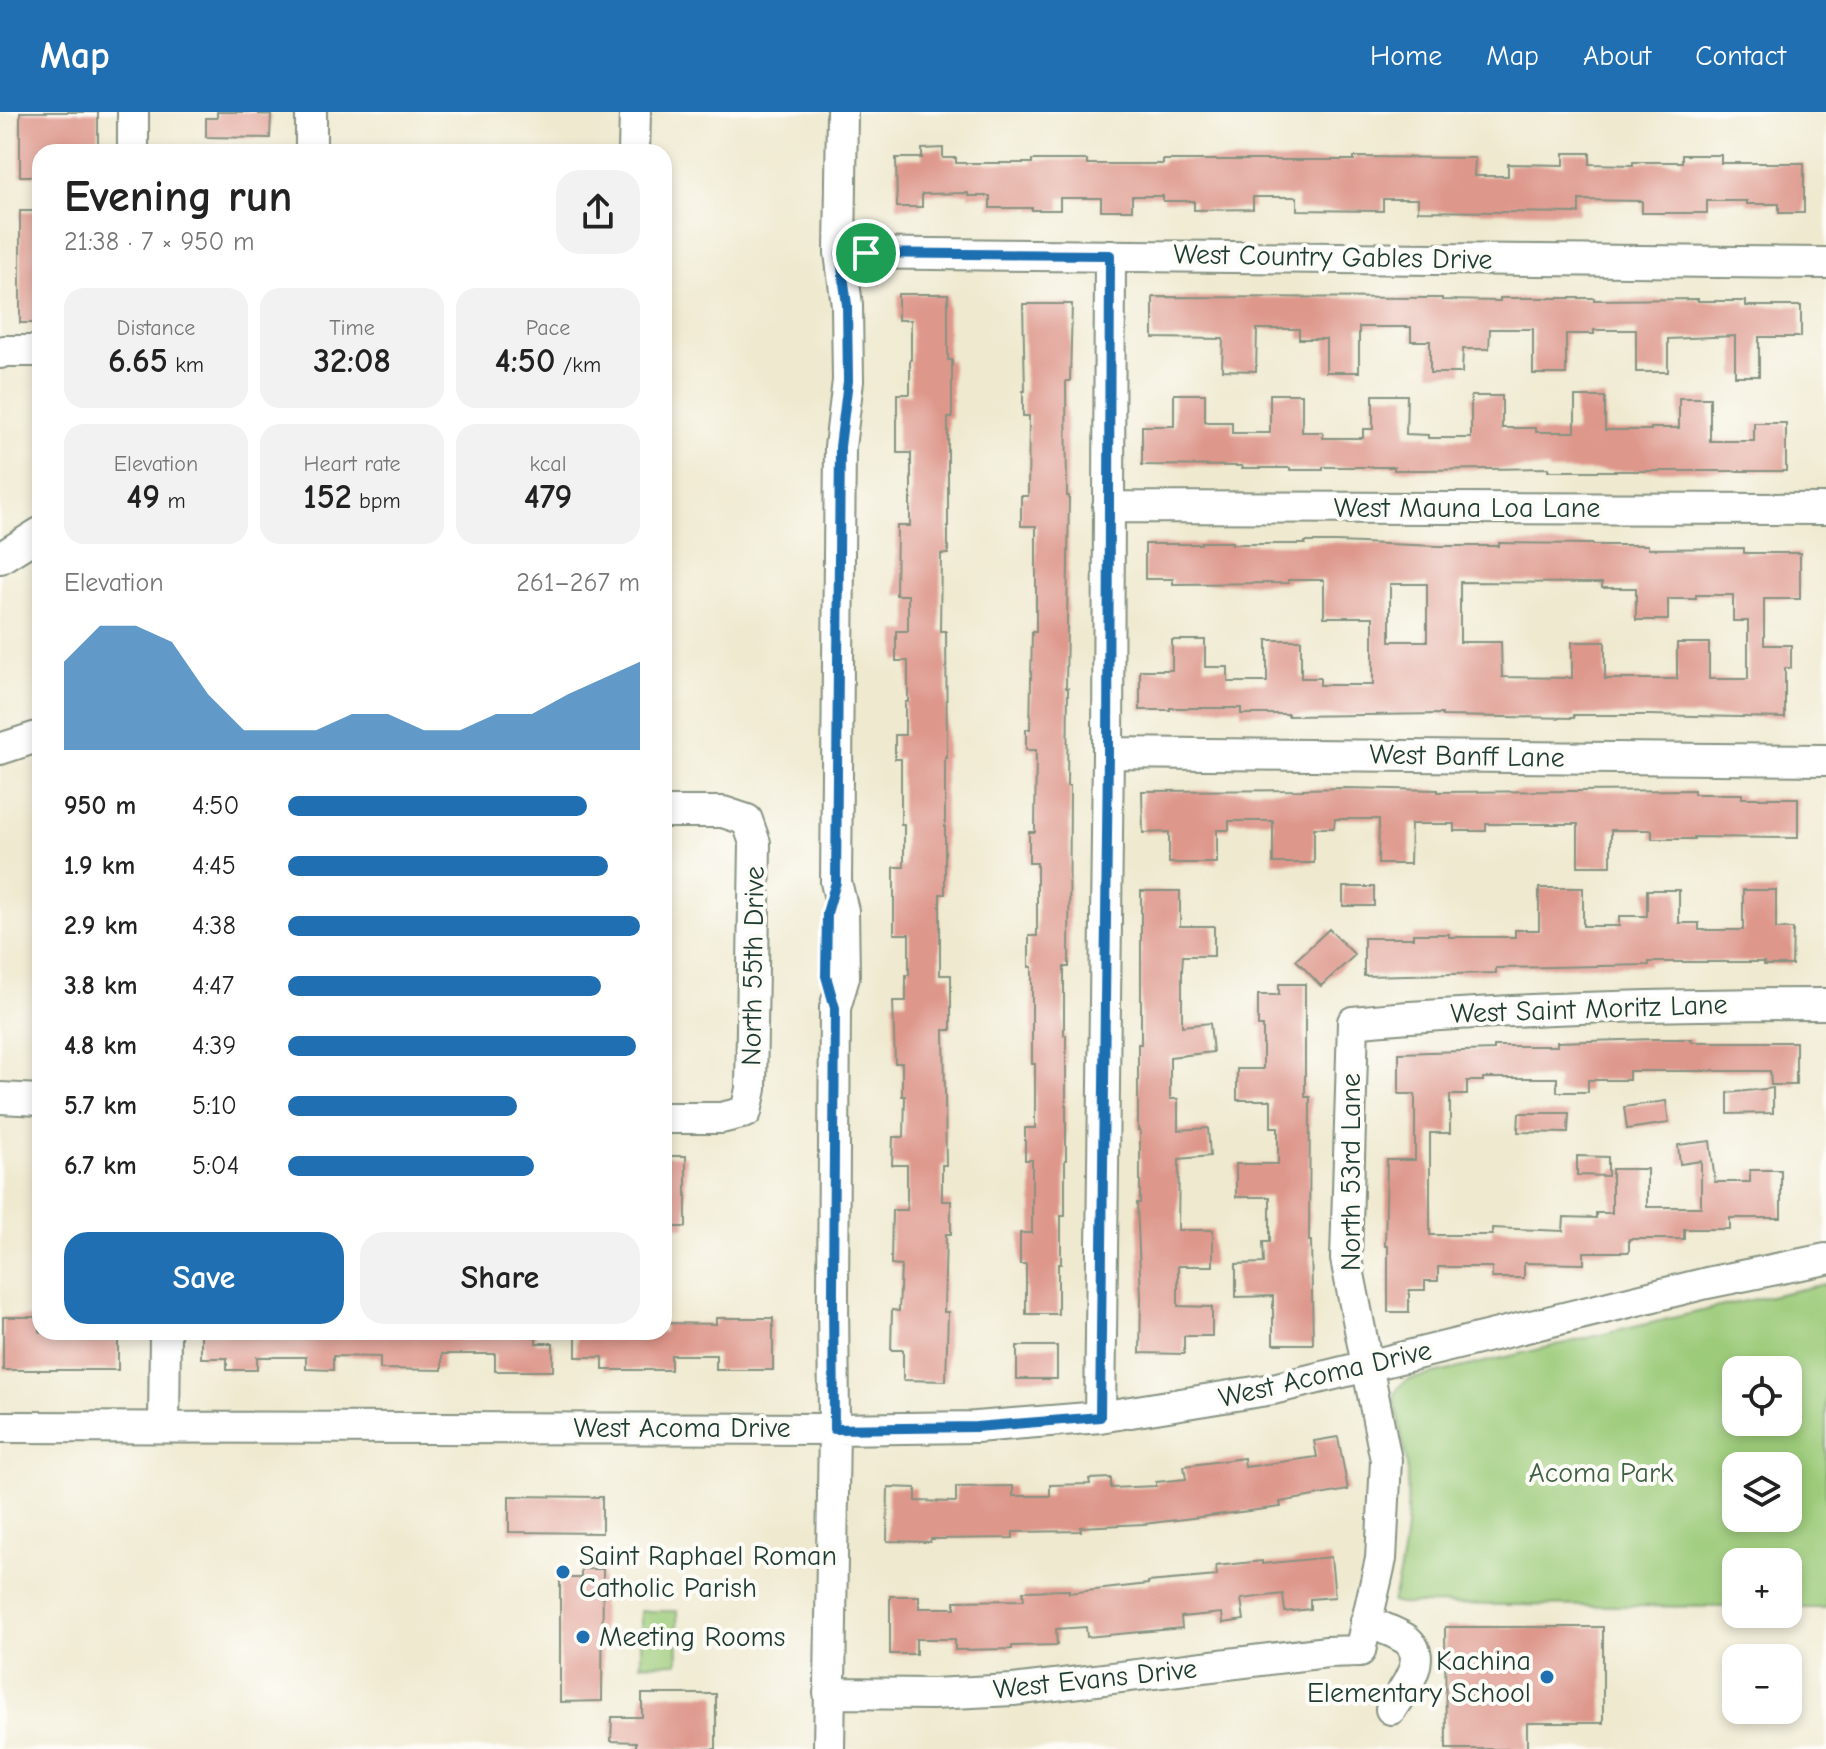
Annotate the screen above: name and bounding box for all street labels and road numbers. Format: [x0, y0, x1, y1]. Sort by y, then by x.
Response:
street label: West Country Gables Drive [1173, 238, 1493, 276]
street label: West Mauna Loa Lane [1334, 492, 1600, 524]
street label: West Banff Lane [1369, 738, 1565, 774]
street label: North 55th Drive [735, 866, 771, 1066]
street label: West Saint Moritz Lane [1450, 988, 1728, 1030]
street label: North 53rd Lane [1335, 1073, 1367, 1271]
street label: West Acoma Drive [1216, 1334, 1434, 1414]
street label: West Acoma Drive [573, 1412, 791, 1444]
street label: West Evans Drive [992, 1652, 1198, 1706]

